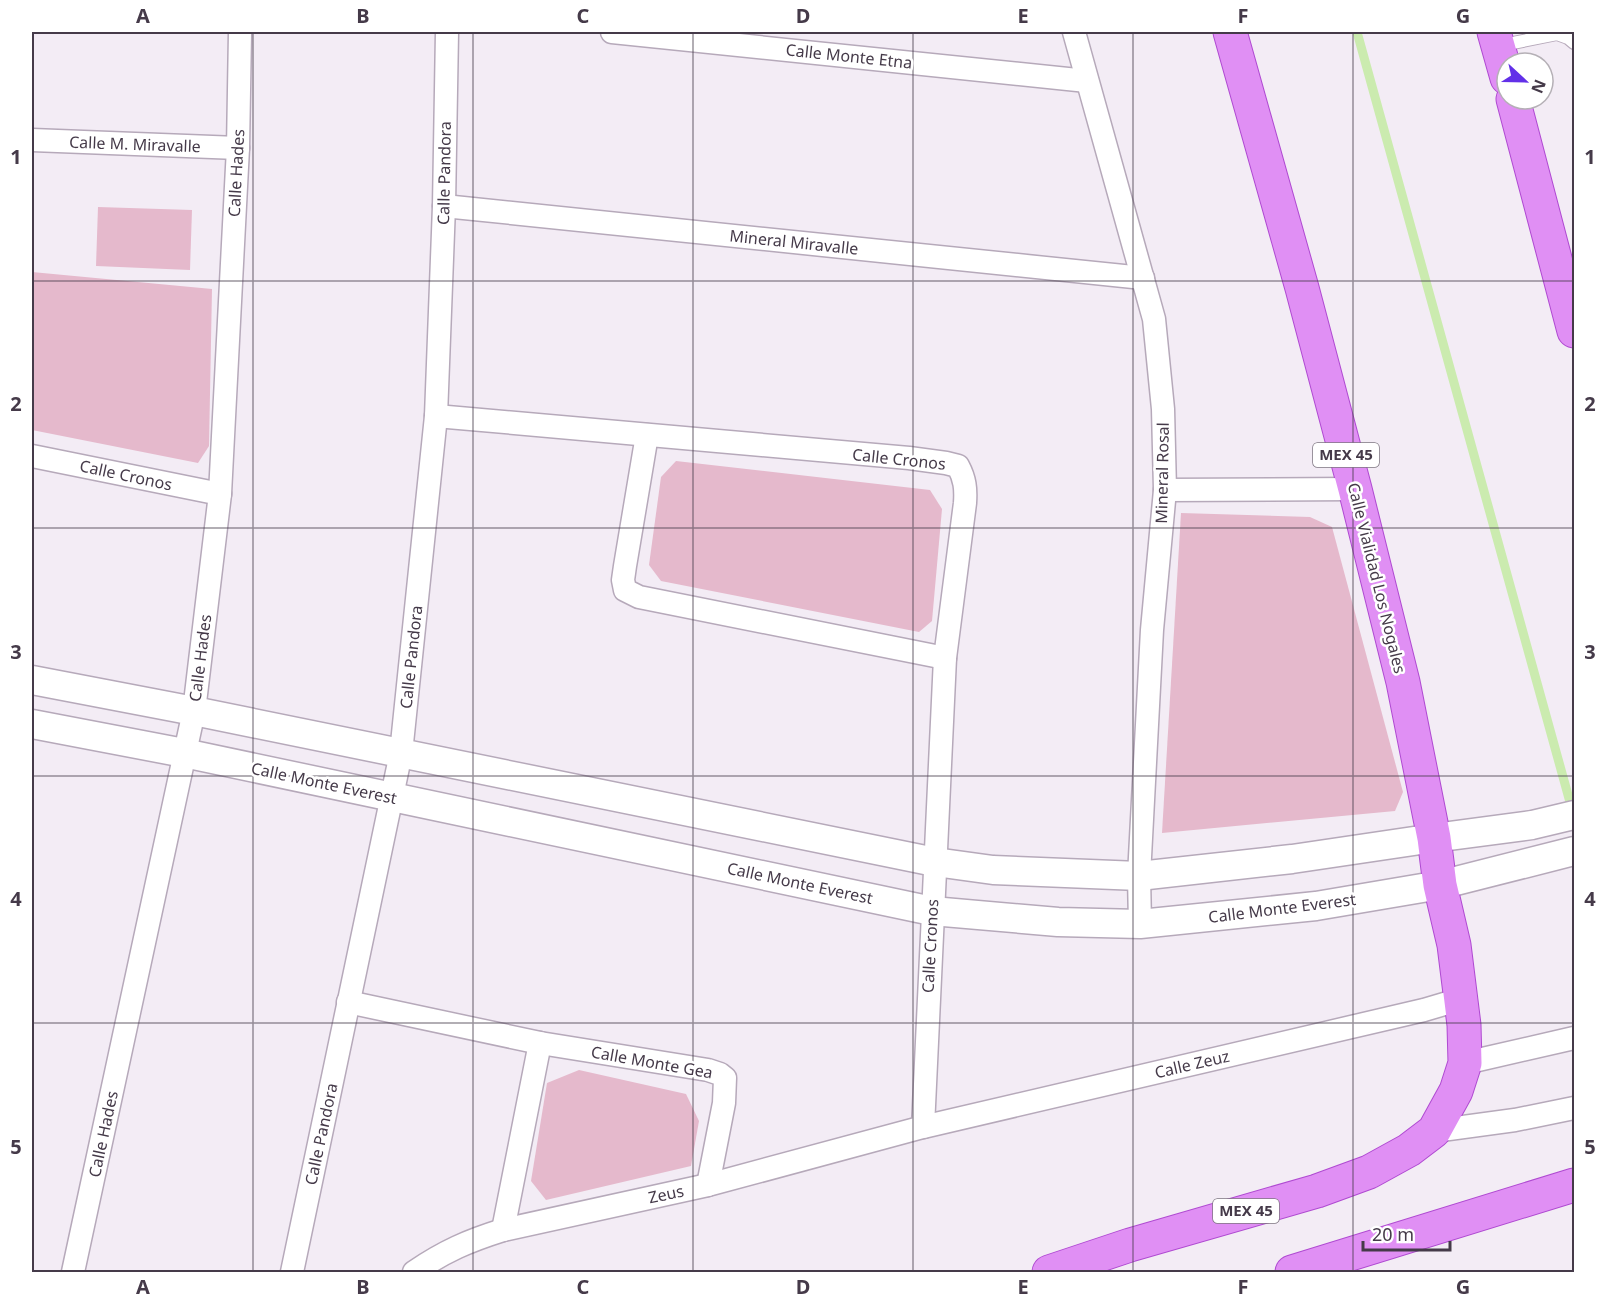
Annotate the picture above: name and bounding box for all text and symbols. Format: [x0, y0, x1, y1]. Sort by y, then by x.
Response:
text: A [136, 2, 150, 29]
text: B [356, 2, 370, 29]
text: C [577, 2, 590, 29]
text: D [796, 2, 810, 29]
text: E [1017, 2, 1029, 29]
text: F [1238, 2, 1248, 29]
text: G [1456, 2, 1470, 29]
street label: Calle Monte Etna [785, 38, 913, 74]
north arrow [1495, 51, 1555, 111]
text: N [1526, 76, 1552, 97]
street label: Calle Pandora [432, 121, 456, 225]
street label: Calle Hades [223, 129, 249, 217]
street label: Calle M. Miravalle [69, 131, 201, 157]
text: 1 [10, 143, 22, 170]
text: 1 [1584, 143, 1596, 170]
street label: Mineral Miravalle [729, 224, 859, 260]
text: 2 [10, 390, 22, 417]
text: 2 [1584, 390, 1596, 417]
street label: Mineral Rosal [1150, 422, 1174, 524]
street label: Calle Cronos [851, 443, 947, 475]
road number: MEX 45 [1313, 443, 1379, 467]
street label: Calle Cronos [78, 454, 174, 496]
street label: Calle Vialidad Los Nogales [1343, 480, 1411, 676]
street label: Calle Pandora [395, 604, 427, 710]
street label: Calle Hades [184, 613, 216, 703]
text: 3 [10, 638, 22, 665]
text: 3 [1584, 638, 1596, 665]
street label: Calle Monte Everest [249, 757, 399, 809]
street label: Calle Monte Everest [725, 857, 875, 909]
text: 4 [10, 885, 22, 912]
text: 4 [1584, 885, 1596, 912]
street label: Calle Monte Everest [1207, 888, 1357, 928]
street label: Calle Cronos [917, 899, 943, 993]
street label: Calle Monte Gea [589, 1040, 715, 1084]
street label: Calle Zeuz [1152, 1045, 1232, 1083]
street label: Calle Pandora [299, 1081, 343, 1187]
street label: Calle Hades [83, 1089, 123, 1179]
text: 5 [10, 1133, 22, 1160]
text: 5 [1584, 1133, 1596, 1160]
street label: Zeus [646, 1180, 686, 1208]
road number: MEX 45 [1213, 1199, 1279, 1223]
scale bar [1363, 1214, 1450, 1252]
text: 20 m [1372, 1222, 1414, 1246]
text: A [136, 1273, 150, 1300]
text: B [356, 1273, 370, 1300]
text: C [577, 1273, 590, 1300]
text: D [796, 1273, 810, 1300]
text: E [1017, 1273, 1029, 1300]
text: F [1238, 1273, 1248, 1300]
text: G [1456, 1273, 1470, 1300]

